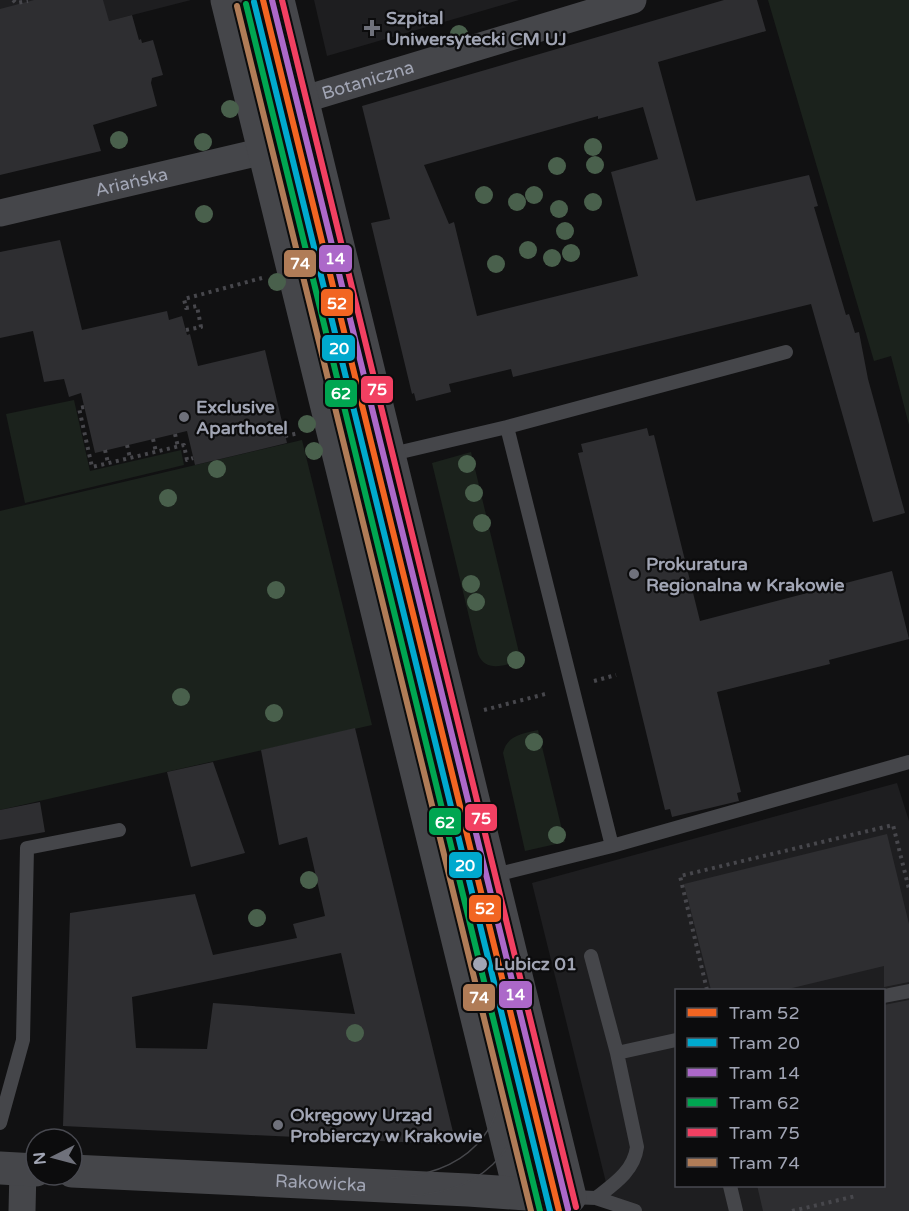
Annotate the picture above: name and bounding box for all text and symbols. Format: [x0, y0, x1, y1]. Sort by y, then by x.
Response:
place label: Szpital Uniwersytecki CM UJ [386, 7, 567, 50]
marker: Szpital Uniwersytecki CM UJ [363, 19, 381, 37]
street label: Botaniczna [319, 56, 417, 104]
street label: Ariańska [93, 163, 170, 201]
line badge: 14 [318, 244, 353, 273]
line badge: 74 [283, 249, 317, 278]
text: 14 [325, 249, 345, 269]
text: 74 [290, 254, 310, 274]
line badge: 52 [320, 288, 354, 317]
text: 52 [327, 294, 347, 314]
line badge: 20 [321, 334, 356, 362]
text: 20 [329, 339, 349, 359]
line badge: 75 [360, 375, 394, 404]
line badge: 62 [324, 379, 358, 408]
text: 75 [367, 380, 387, 400]
text: 62 [331, 384, 351, 404]
place label: Exclusive Aparthotel [196, 396, 288, 439]
marker: Exclusive Aparthotel [177, 410, 191, 424]
place label: Prokuratura Regionalna w Krakowie [646, 553, 845, 596]
marker: Prokuratura Regionalna w Krakowie [627, 567, 641, 581]
line badge: 75 [464, 803, 498, 832]
line badge: 62 [428, 807, 462, 836]
text: 75 [471, 809, 491, 829]
text: 62 [435, 813, 455, 833]
line badge: 20 [448, 851, 483, 879]
text: 20 [455, 856, 475, 876]
line badge: 52 [468, 894, 502, 923]
text: 52 [475, 899, 495, 919]
place label: Lubicz 01 [494, 953, 577, 975]
marker: Lubicz 01 [471, 955, 489, 973]
line badge: 14 [498, 980, 533, 1009]
line badge: 74 [462, 983, 496, 1012]
text: 14 [505, 985, 525, 1005]
text: 74 [469, 988, 489, 1008]
legend [675, 989, 885, 1187]
text: Tram 52 [729, 1002, 800, 1024]
text: Tram 20 [729, 1032, 800, 1054]
text: Tram 14 [729, 1062, 800, 1084]
text: Tram 62 [729, 1092, 800, 1114]
place label: Okręgowy Urząd Probierczy w Krakowie [290, 1104, 482, 1147]
marker: Okręgowy Urząd Probierczy w Krakowie [271, 1118, 285, 1132]
text: Tram 75 [729, 1122, 800, 1144]
north arrow [24, 1127, 84, 1187]
text: N [29, 1151, 51, 1166]
text: Tram 74 [729, 1152, 800, 1174]
street label: Rakowicka [274, 1170, 367, 1196]

